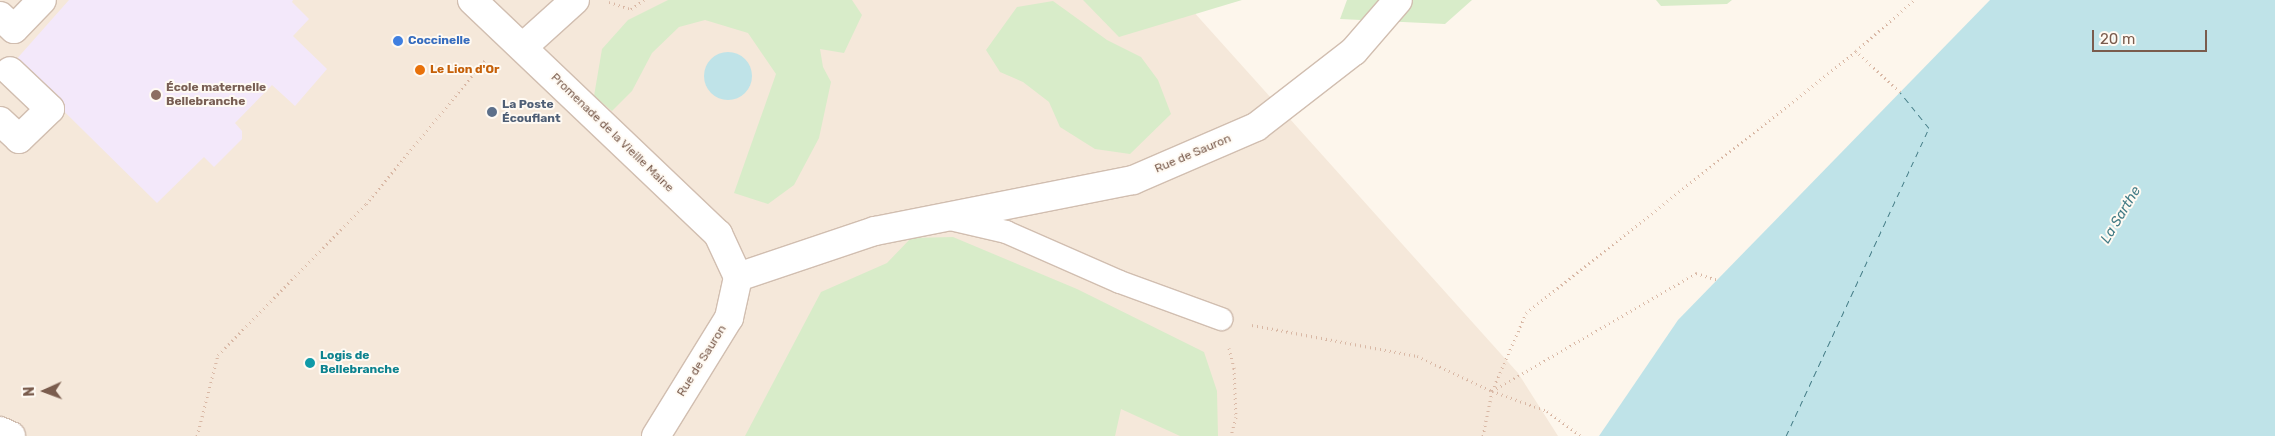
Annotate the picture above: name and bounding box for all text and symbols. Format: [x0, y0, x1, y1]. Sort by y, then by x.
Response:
scale bar [2095, 20, 2210, 52]
text: 20 m [2100, 30, 2135, 48]
place label: Coccinelle [408, 34, 470, 48]
marker: Coccinelle [392, 35, 404, 47]
place label: Le Lion d'Or [430, 63, 499, 77]
marker: Le Lion d'Or [414, 64, 426, 76]
street label: Promenade de la Vieille Maine [548, 70, 676, 196]
place label: École maternelle Bellebranche [166, 81, 266, 109]
marker: École maternelle Bellebranche [150, 89, 162, 101]
place label: La Poste Écouflant [502, 98, 561, 126]
marker: La Poste Écouflant [486, 106, 498, 118]
street label: Rue de Sauron [1153, 131, 1233, 177]
water label: La Sarthe [2097, 183, 2145, 247]
street label: Rue de Sauron [674, 323, 730, 399]
place label: Logis de Bellebranche [320, 349, 399, 377]
marker: Logis de Bellebranche [304, 357, 316, 369]
north arrow [20, 366, 70, 416]
text: N [21, 386, 38, 397]

